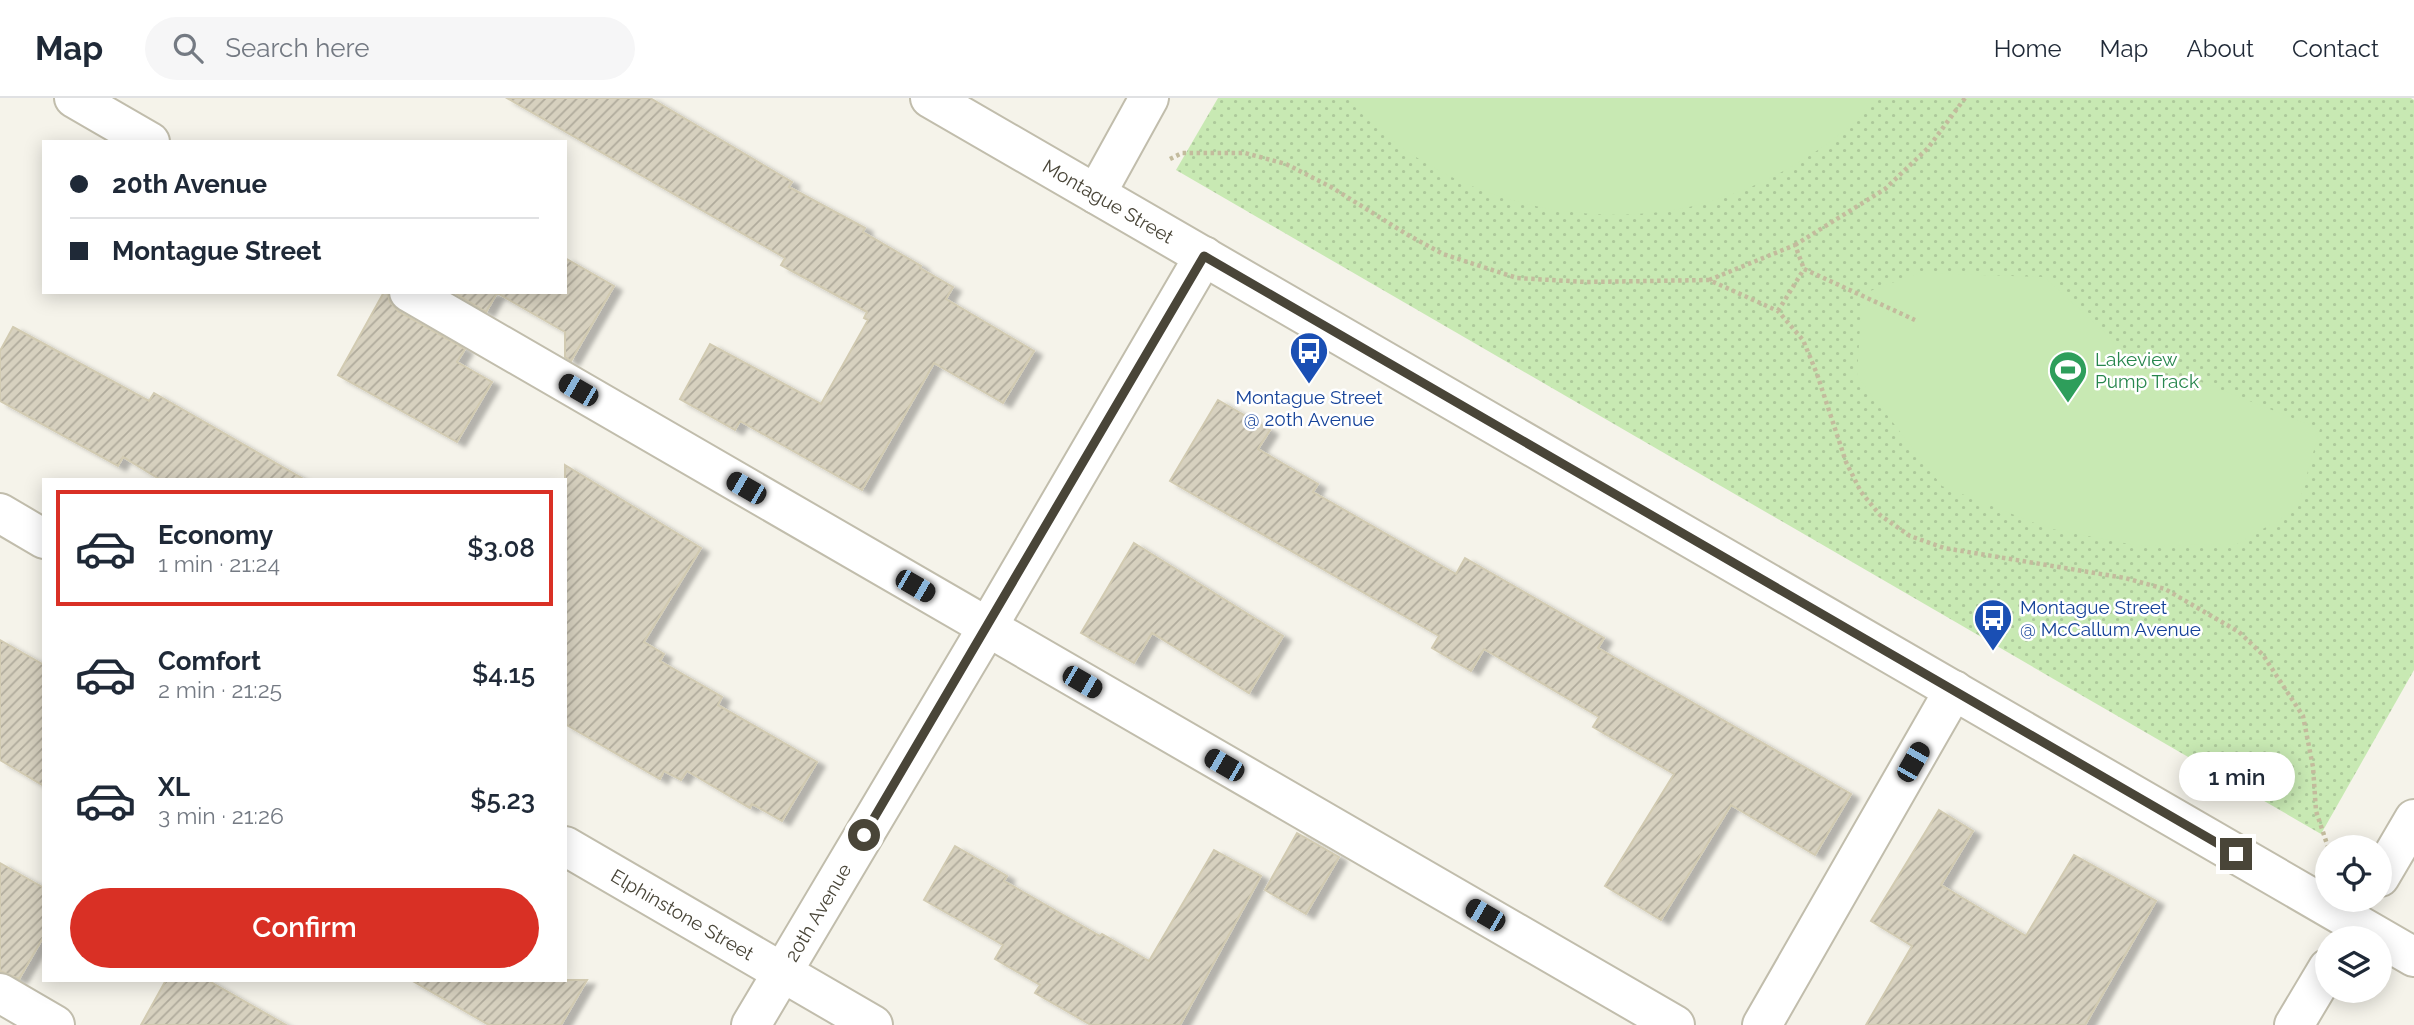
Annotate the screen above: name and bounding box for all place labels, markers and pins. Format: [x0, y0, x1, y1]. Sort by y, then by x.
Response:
bus stop icon: Montague Street @ 20th Avenue [1288, 330, 1330, 385]
place label: Lakeview Pump Track [2095, 348, 2199, 392]
sports icon: Lakeview Pump Track [2047, 349, 2089, 404]
place label: Montague Street @ 20th Avenue [1235, 386, 1383, 430]
place label: Montague Street @ McCallum Avenue [2020, 596, 2201, 640]
bus stop icon: Montague Street @ McCallum Avenue [1972, 597, 2014, 652]

